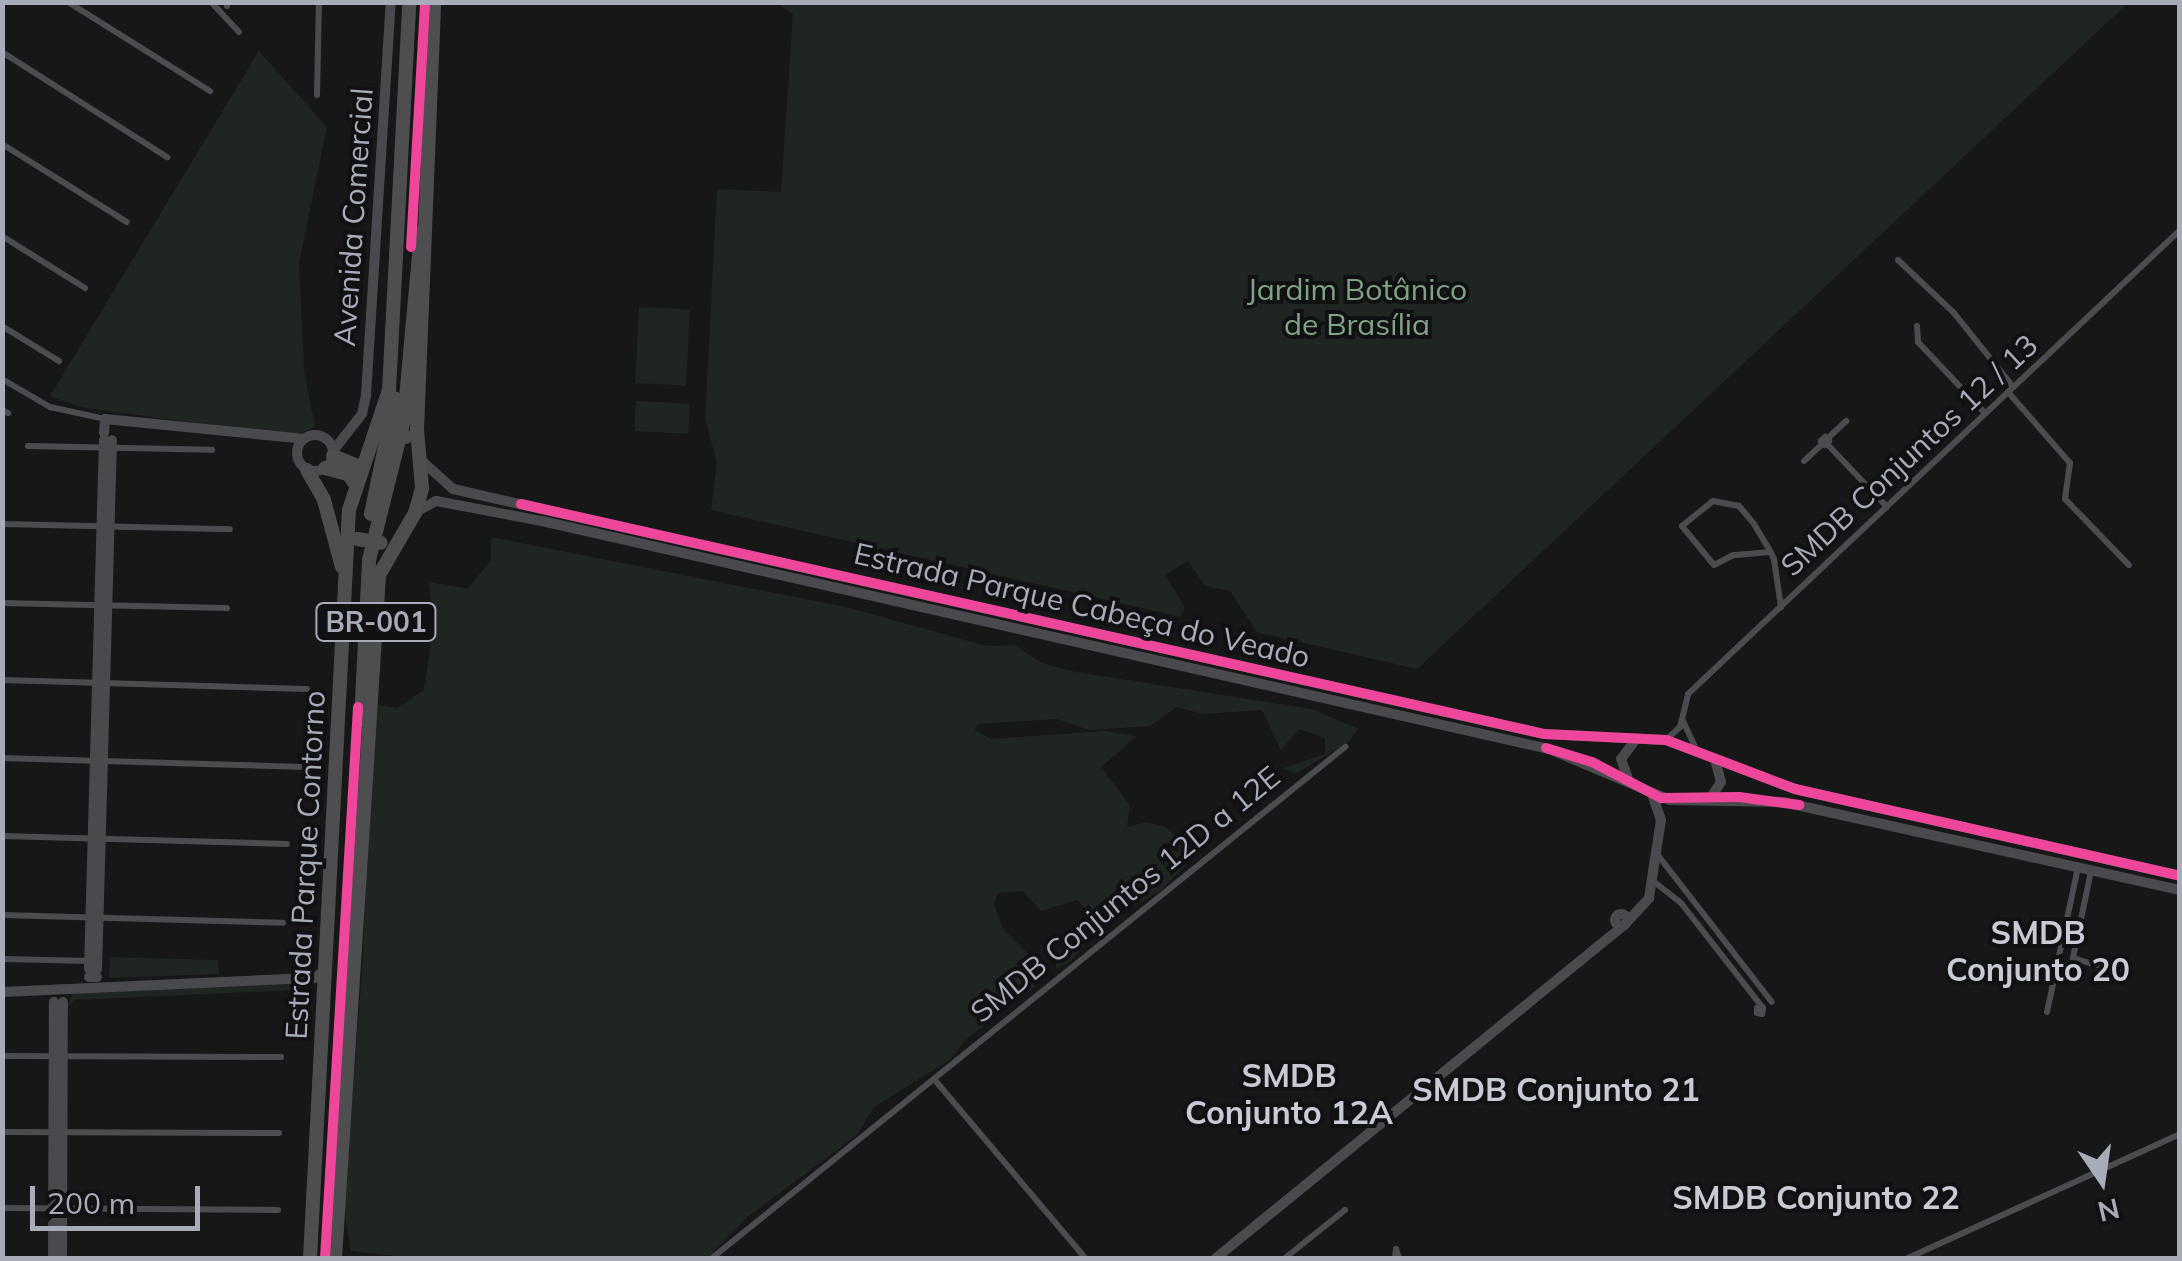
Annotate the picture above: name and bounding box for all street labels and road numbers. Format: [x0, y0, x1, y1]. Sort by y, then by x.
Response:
street label: Avenida Comercial [326, 87, 380, 347]
street label: SMDB Conjuntos 12 / 13 [1773, 327, 2045, 583]
street label: Estrada Parque Cabeça do Veado [851, 535, 1313, 675]
road number: BR-001 [314, 599, 438, 645]
street label: Estrada Parque Contorno [278, 690, 332, 1040]
street label: SMDB Conjuntos 12D a 12E [963, 758, 1287, 1030]

